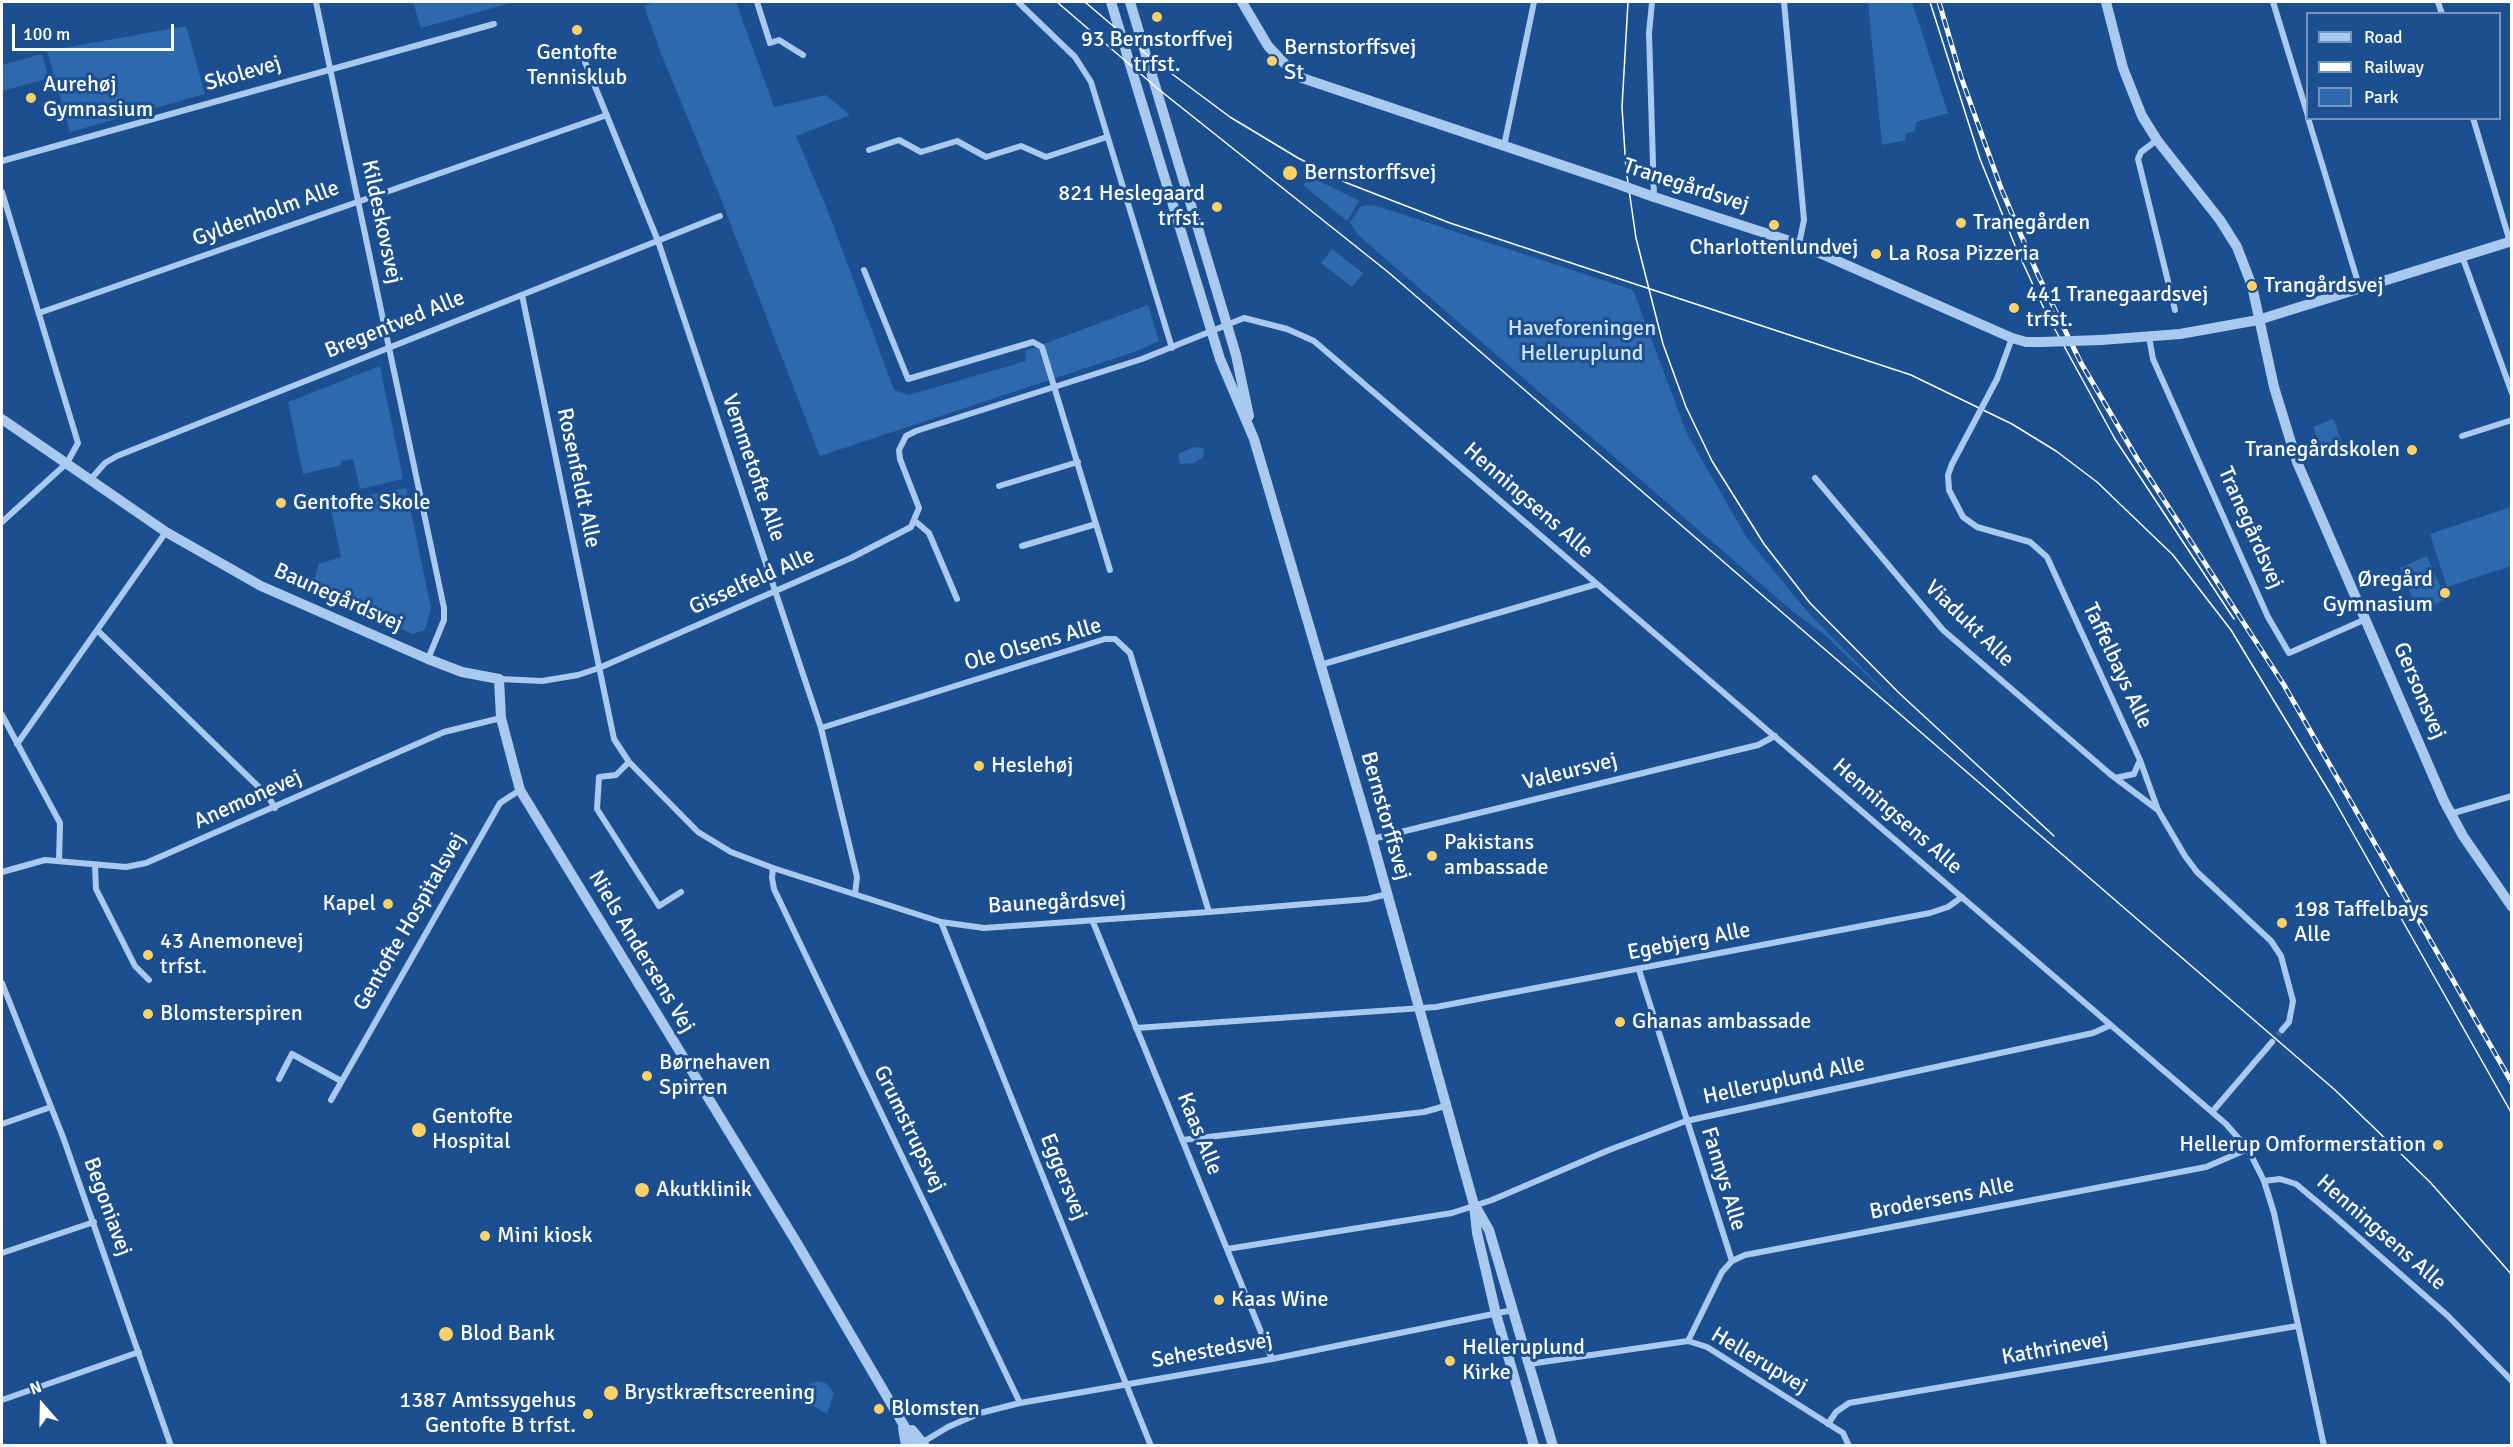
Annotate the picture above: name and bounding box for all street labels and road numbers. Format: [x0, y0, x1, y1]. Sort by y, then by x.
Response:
street label: Skolevej [202, 51, 284, 97]
street label: Tranegårdsvej [1620, 153, 1752, 219]
street label: Kildeskovsvej [355, 158, 407, 286]
street label: Gyldenholm Alle [189, 175, 343, 253]
street label: Bregentved Alle [321, 285, 469, 365]
street label: Vemmetofte Alle [715, 391, 791, 545]
street label: Rosenfeldt Alle [550, 406, 606, 550]
street label: Henningsens Alle [1458, 437, 1598, 565]
street label: Tranegårdsvej [2211, 463, 2289, 593]
street label: Gisselfeld Alle [685, 543, 819, 621]
street label: Baunegårdsvej [269, 558, 407, 638]
street label: Viadukt Alle [1919, 575, 2019, 673]
street label: Taffelbays Alle [2076, 599, 2158, 733]
street label: Ole Olsens Alle [961, 613, 1105, 677]
street label: Gersonsvej [2387, 639, 2451, 743]
street label: Valeursvej [1520, 747, 1620, 797]
street label: Bernstorffsvej [1354, 749, 1416, 883]
street label: Henningsens Alle [1827, 753, 1967, 881]
street label: Anemonevej [190, 765, 306, 835]
street label: Gentofte Hospitalsvej [348, 828, 472, 1016]
street label: Niels Andersens Vej [582, 866, 700, 1038]
street label: Baunegårdsvej [987, 886, 1127, 920]
street label: Egebjerg Alle [1625, 917, 1753, 967]
street label: Helleruplund Alle [1701, 1051, 1867, 1111]
street label: Grumstrupsvej [867, 1061, 951, 1197]
street label: Kaas Alle [1171, 1089, 1227, 1179]
street label: Fannys Alle [1695, 1124, 1751, 1234]
street label: Eggersvej [1034, 1130, 1092, 1224]
street label: Begoniavej [77, 1154, 137, 1260]
street label: Henningsens Alle [2311, 1169, 2451, 1297]
street label: Brodersens Alle [1867, 1172, 2017, 1226]
street label: Hellerupvej [1706, 1322, 1812, 1400]
street label: Sehestedsvej [1149, 1327, 1275, 1375]
street label: Kathrinevej [2000, 1327, 2110, 1371]

